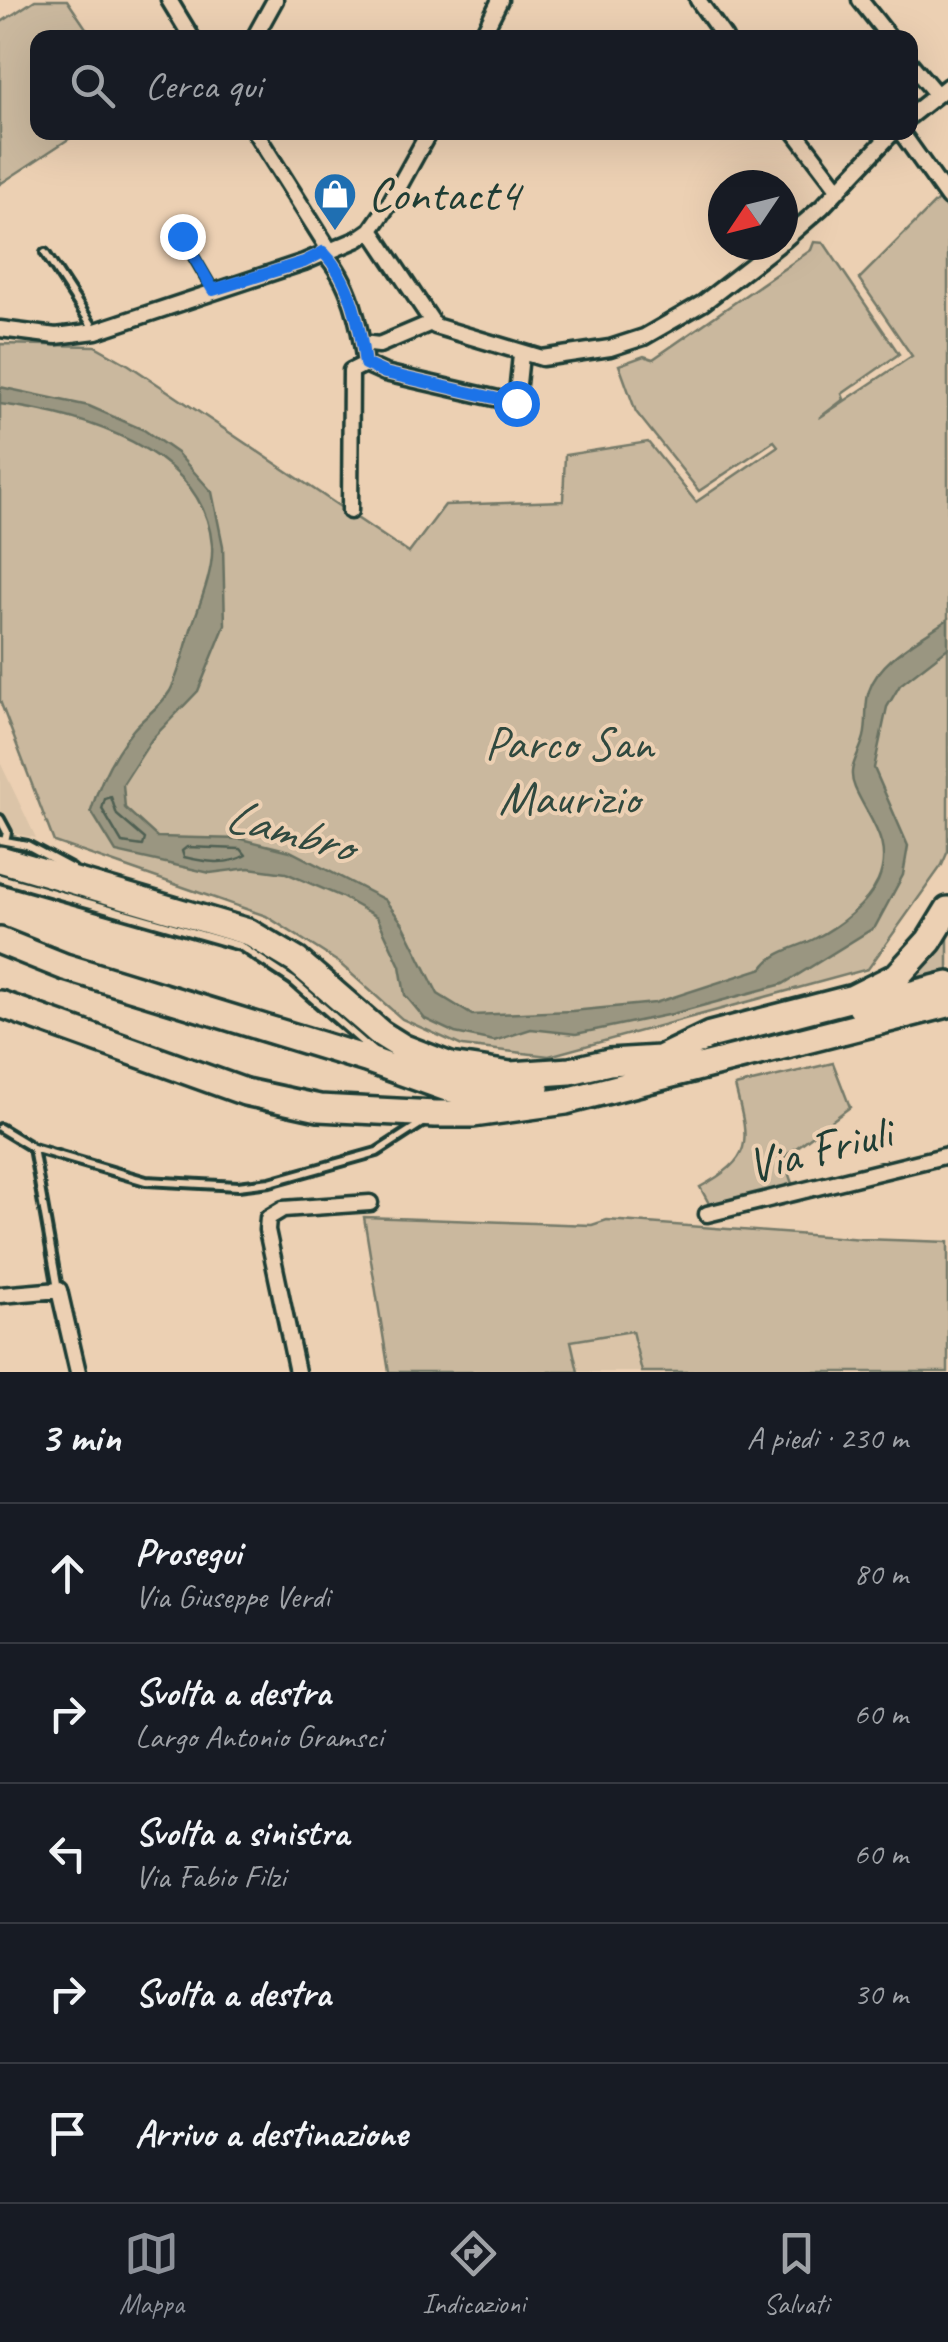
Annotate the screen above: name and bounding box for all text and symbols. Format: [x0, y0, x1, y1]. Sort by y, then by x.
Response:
search box [30, 30, 918, 140]
icon: search [65, 58, 120, 113]
text: Cerca qui [145, 62, 262, 109]
place label: Contact4 [368, 164, 524, 224]
north arrow [708, 170, 798, 260]
shop icon: Contact4 [312, 171, 358, 232]
route end [160, 214, 206, 260]
route start [494, 381, 540, 427]
park label: Parco San Maurizio [485, 713, 656, 828]
water label: Lambro [219, 783, 367, 879]
street label: Via Friuli [741, 1101, 902, 1196]
text: 3 min [40, 1411, 120, 1464]
text: A piedi · 230 m [747, 1417, 908, 1458]
text: Prosegui [135, 1529, 242, 1576]
icon: ahead [40, 1546, 95, 1601]
text: 80 m [854, 1553, 908, 1594]
text: Via Giuseppe Verdi [135, 1576, 330, 1617]
text: Svolta a destra [135, 1669, 331, 1716]
icon: right [40, 1686, 95, 1741]
text: 60 m [854, 1693, 908, 1734]
text: Largo Antonio Gramsci [135, 1716, 383, 1757]
text: Svolta a sinistra [135, 1809, 349, 1856]
icon: left [40, 1826, 95, 1881]
text: 60 m [854, 1833, 908, 1874]
text: Via Fabio Filzi [135, 1856, 286, 1897]
icon: right [40, 1966, 95, 2021]
text: Svolta a destra [135, 1970, 331, 2017]
text: 30 m [854, 1973, 908, 2014]
icon: arrive [40, 2106, 95, 2161]
text: Arrivo a destinazione [135, 2110, 407, 2157]
tab: Mappa [119, 2226, 184, 2321]
tab: Indicazioni [422, 2226, 525, 2321]
tab: Salvati [764, 2226, 829, 2321]

